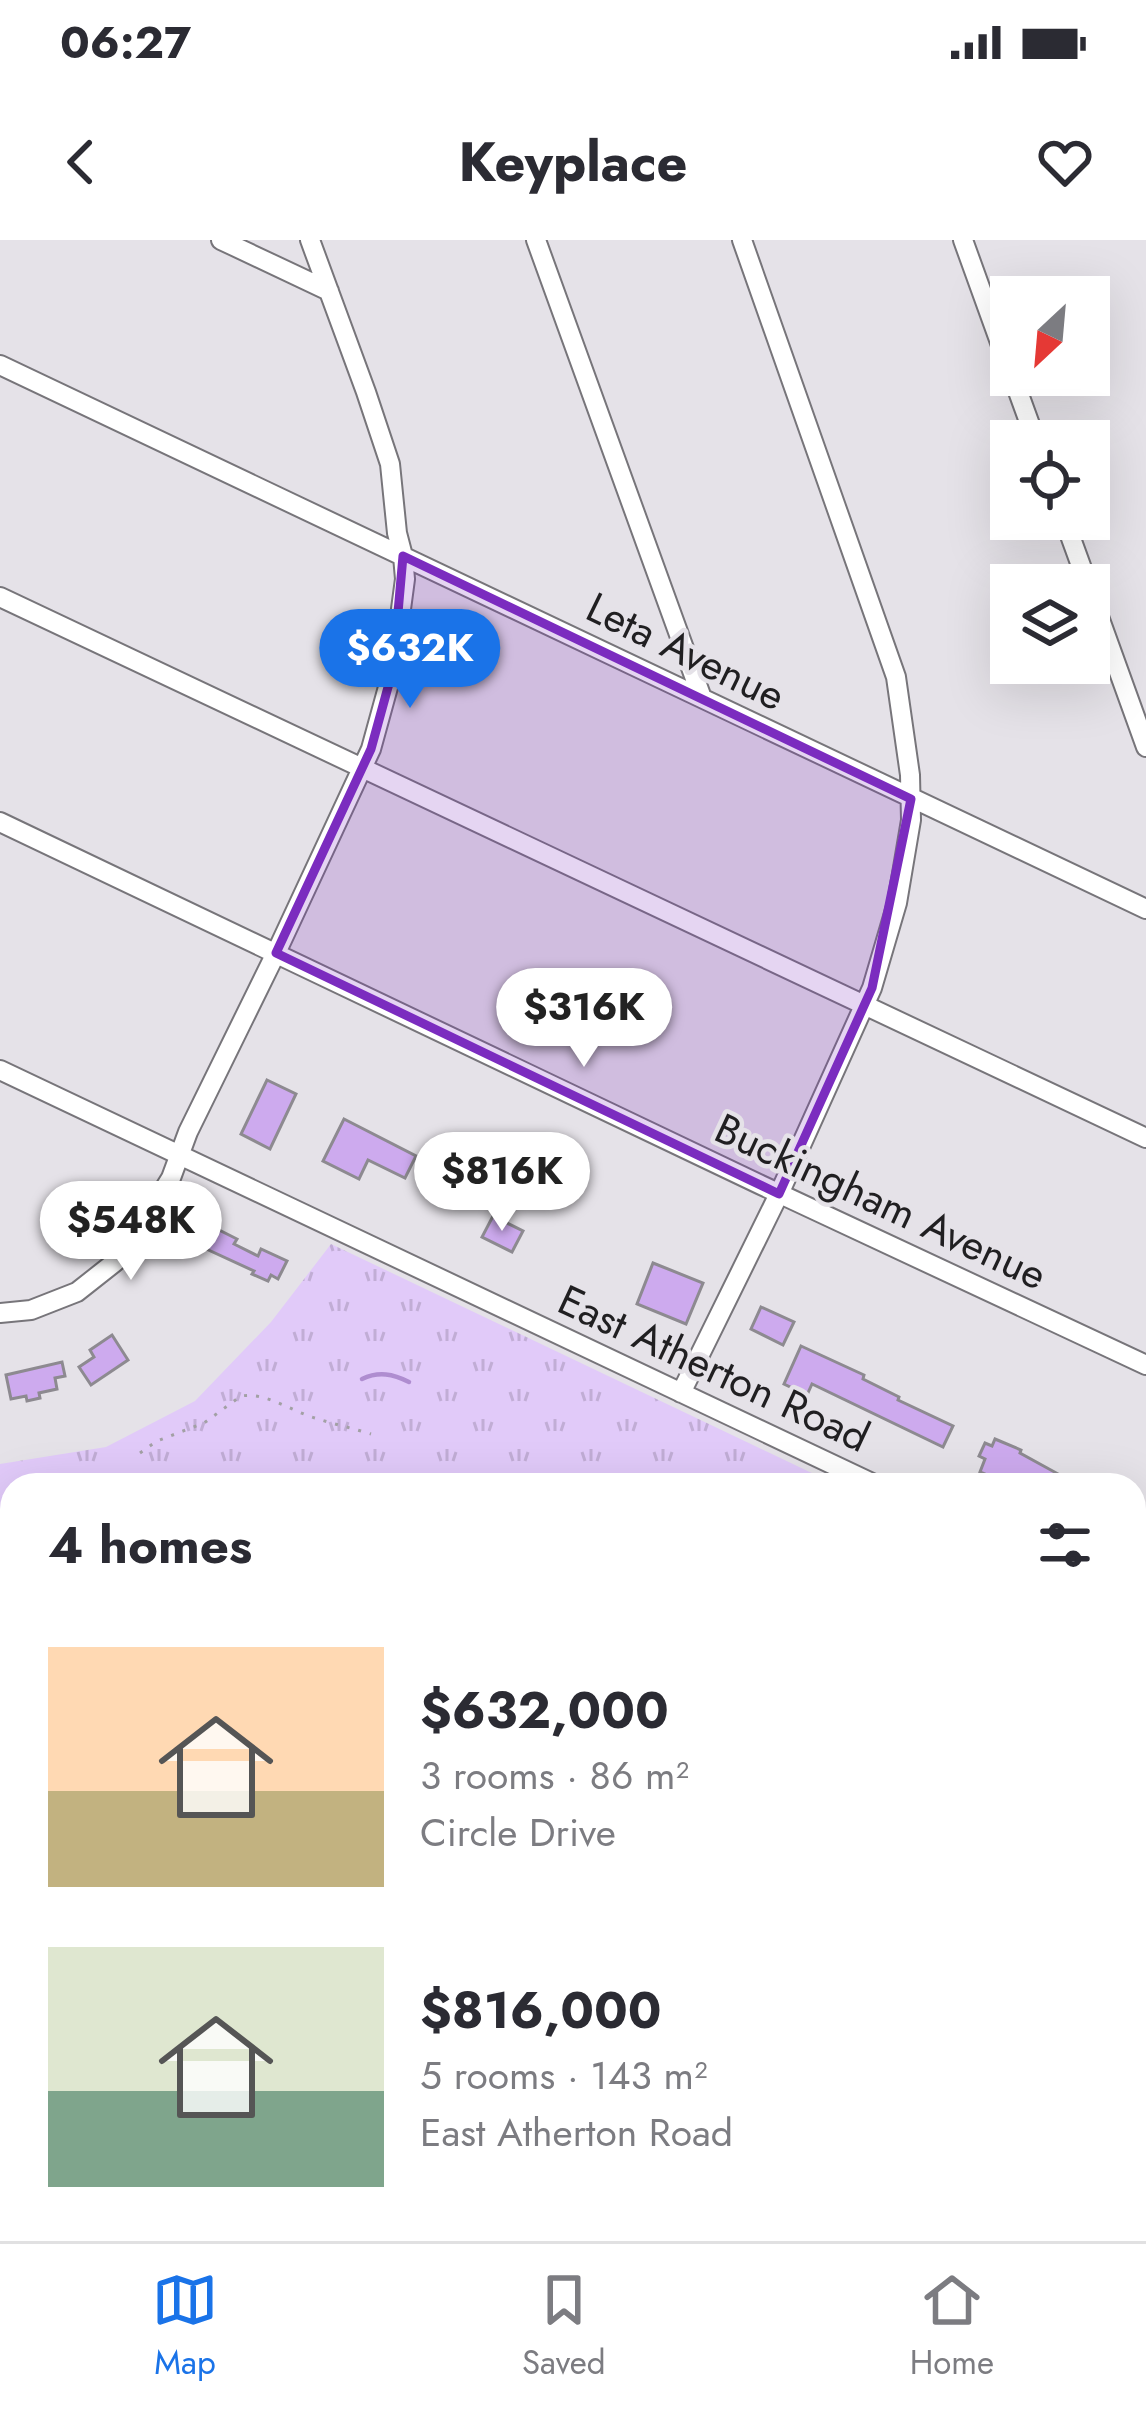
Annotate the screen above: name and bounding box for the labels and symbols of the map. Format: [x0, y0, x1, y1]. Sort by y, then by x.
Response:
north arrow [990, 276, 1110, 396]
street label: Leta Avenue [576, 577, 795, 726]
pin: $632K [326, 609, 494, 711]
pin: $316K [500, 968, 668, 1070]
street label: Buckingham Avenue [705, 1098, 1057, 1305]
pin: $816K [418, 1132, 586, 1234]
pin: $548K [47, 1181, 215, 1283]
street label: East Atherton Road [548, 1270, 879, 1467]

